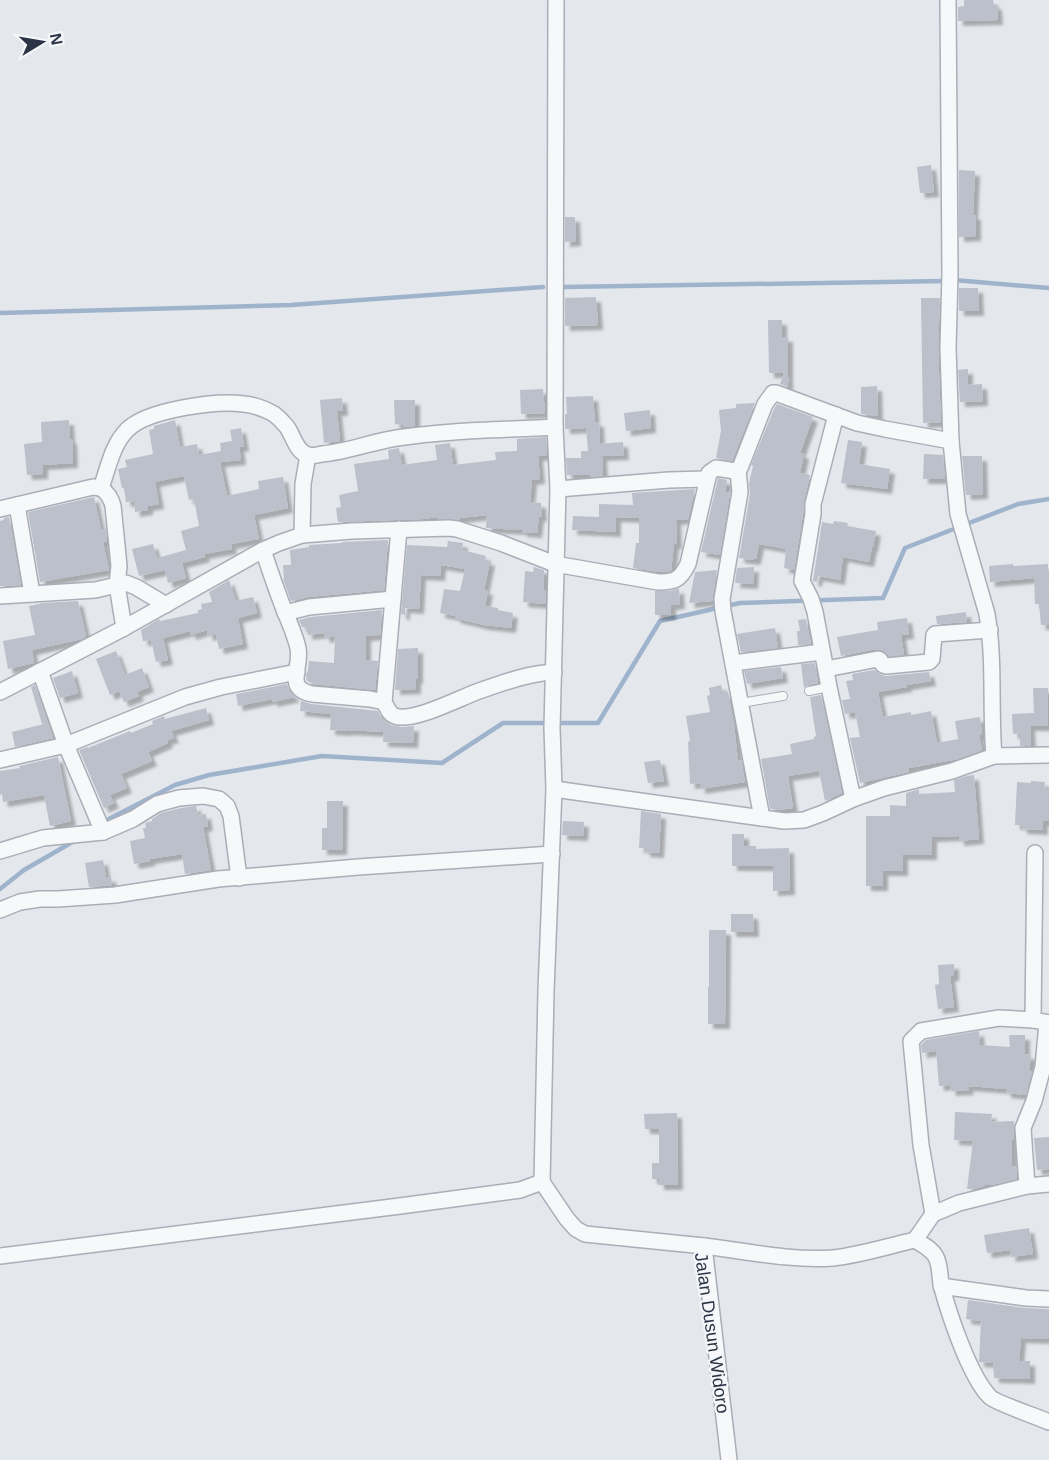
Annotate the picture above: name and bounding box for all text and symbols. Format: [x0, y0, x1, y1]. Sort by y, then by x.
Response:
north arrow [12, 12, 72, 72]
text: N [47, 32, 66, 47]
street label: Jalan Dusun Widoro [691, 1251, 733, 1415]

